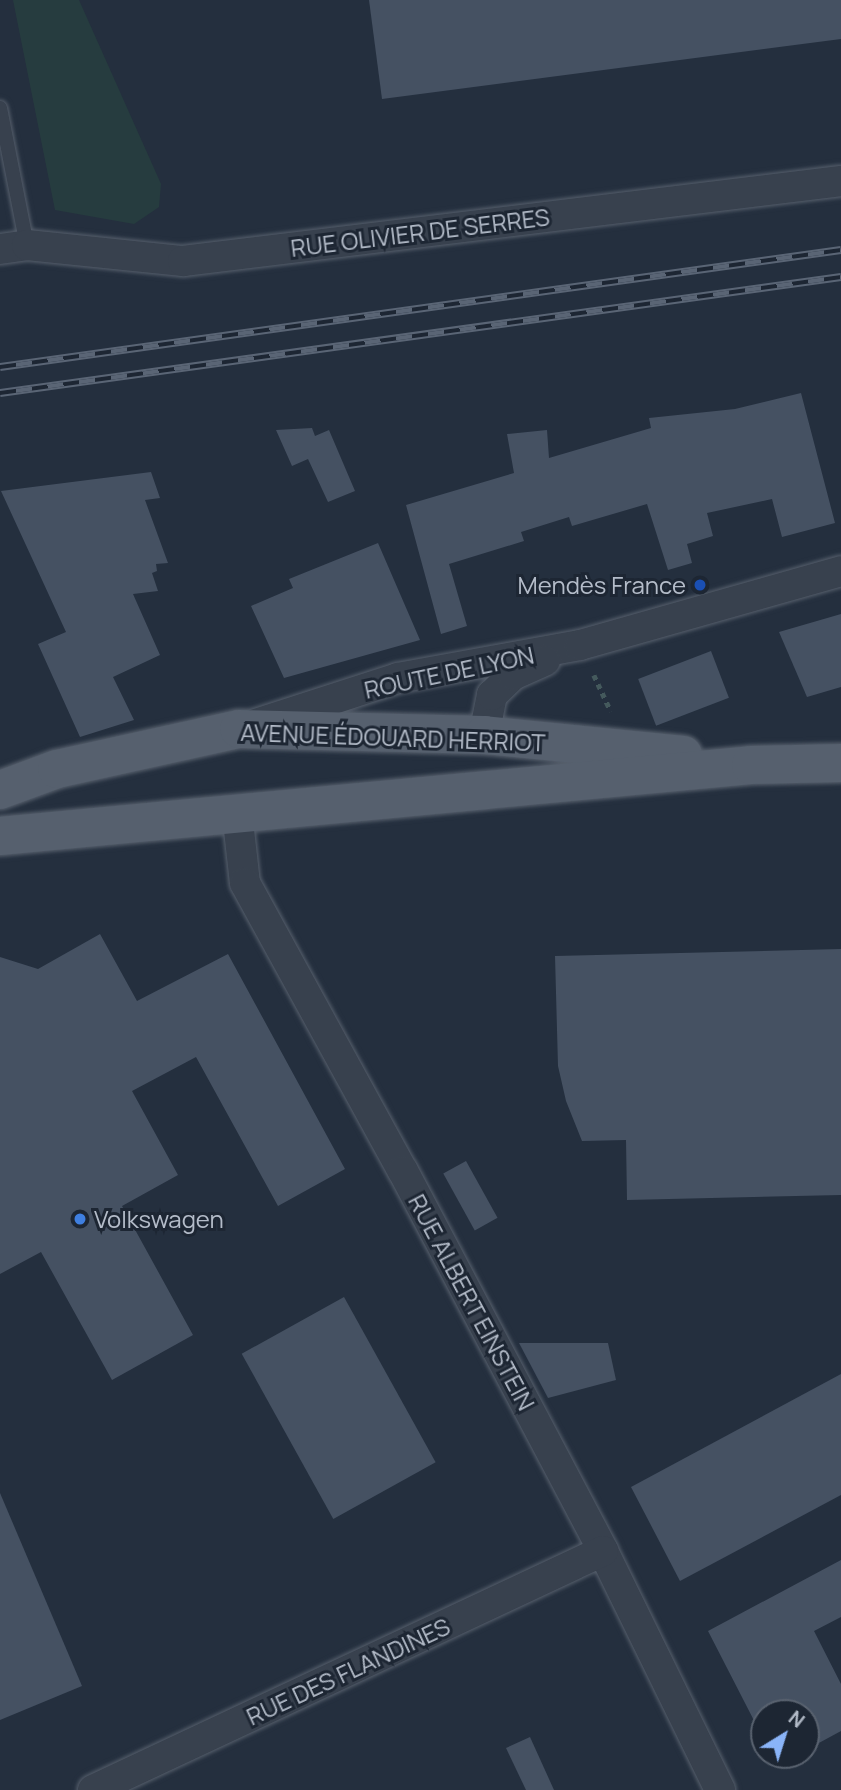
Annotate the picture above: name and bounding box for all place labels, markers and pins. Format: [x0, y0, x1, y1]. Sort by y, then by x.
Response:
place label: Mendès France [518, 571, 686, 599]
marker: Mendès France [692, 577, 708, 593]
place label: Volkswagen [94, 1205, 224, 1233]
marker: Volkswagen [72, 1211, 88, 1227]

